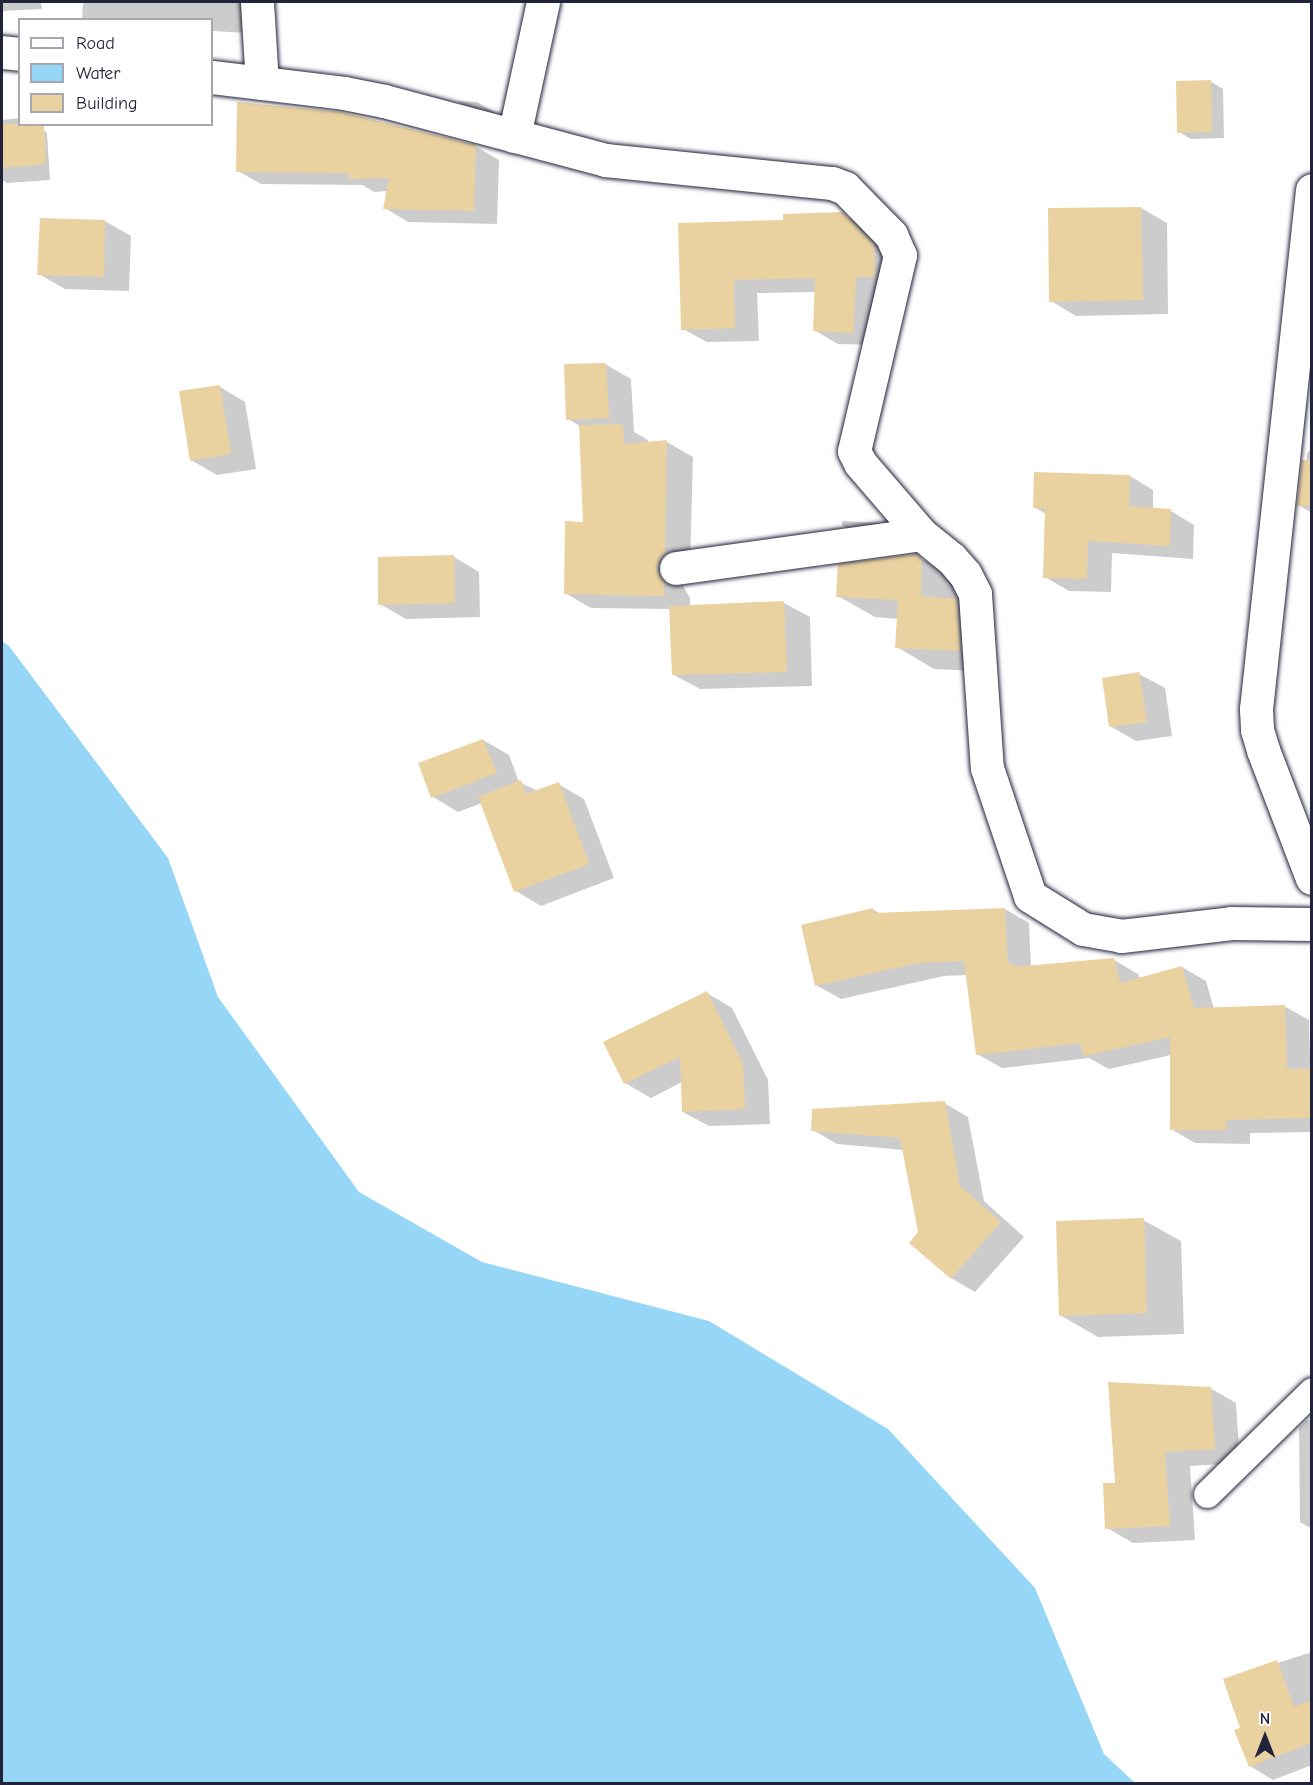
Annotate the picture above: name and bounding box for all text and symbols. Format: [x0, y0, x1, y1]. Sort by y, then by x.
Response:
legend [18, 18, 213, 126]
text: Road [76, 33, 115, 54]
text: Water [76, 63, 120, 84]
text: Building [76, 93, 138, 114]
north arrow [1235, 1707, 1295, 1767]
text: N [1260, 1710, 1270, 1728]

